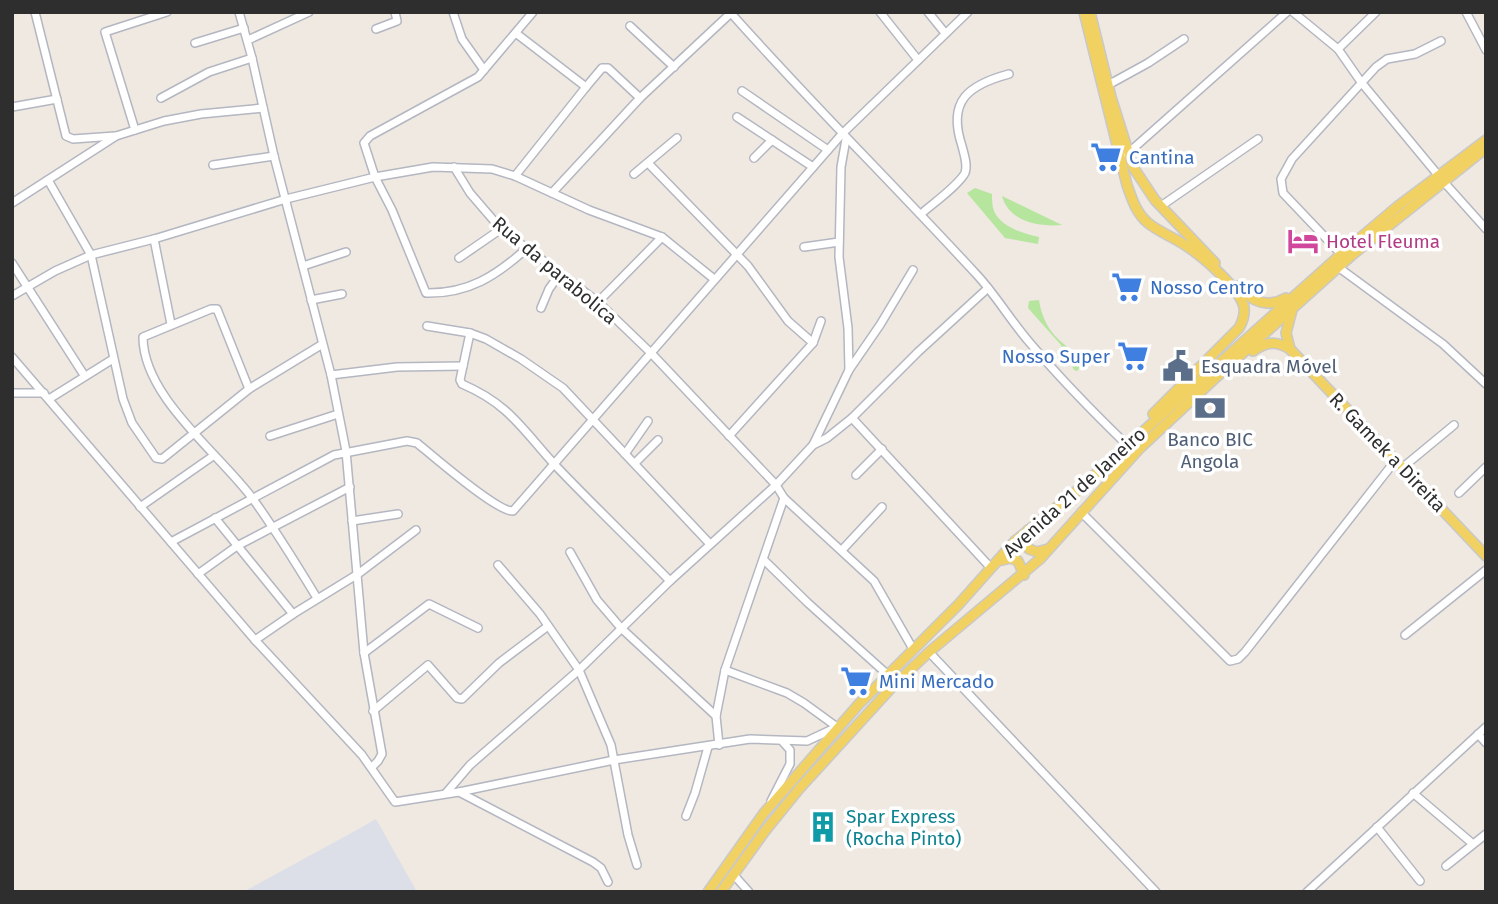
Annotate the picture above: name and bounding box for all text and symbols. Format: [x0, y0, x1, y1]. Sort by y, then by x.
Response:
supermarket icon: Cantina [1089, 140, 1123, 174]
place label: Cantina [1129, 146, 1195, 169]
street label: Rua da parabolica [488, 212, 622, 329]
hotel icon: Hotel Fleuma [1286, 224, 1320, 258]
place label: Hotel Fleuma [1326, 230, 1440, 253]
supermarket icon: Nosso Centro [1110, 270, 1144, 304]
place label: Nosso Centro [1150, 276, 1264, 299]
supermarket icon: Nosso Super [1116, 339, 1150, 373]
place label: Nosso Super [1002, 345, 1111, 368]
public building icon: Esquadra Móvel [1161, 349, 1195, 383]
place label: Esquadra Móvel [1201, 355, 1338, 378]
street label: R. Gamek a Direita [1325, 388, 1451, 517]
bank icon: Banco BIC Angola [1193, 391, 1227, 425]
street label: Avenida 21 de Janeiro [998, 422, 1150, 562]
place label: Banco BIC Angola [1167, 428, 1253, 473]
supermarket icon: Mini Mercado [839, 664, 873, 698]
place label: Mini Mercado [879, 670, 994, 693]
place label: Spar Express (Rocha Pinto) [846, 805, 961, 850]
building icon: Spar Express (Rocha Pinto) [806, 810, 840, 844]

